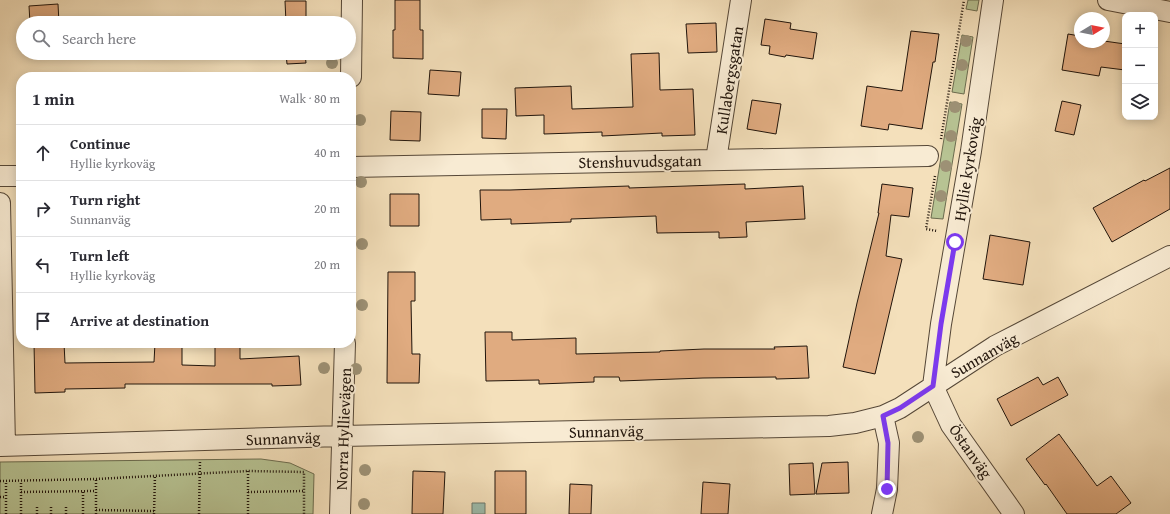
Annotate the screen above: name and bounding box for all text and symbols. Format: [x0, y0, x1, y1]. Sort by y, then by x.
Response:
north arrow [1074, 12, 1110, 48]
map controls [1122, 12, 1158, 120]
button: + [1122, 12, 1158, 48]
search box [16, 16, 356, 60]
street label: Kullabergsgatan [709, 24, 749, 136]
icon: search [30, 27, 52, 49]
text: Search here [62, 28, 136, 49]
button: − [1122, 48, 1158, 84]
button: layers [1122, 84, 1158, 120]
text: 1 min [32, 86, 74, 111]
text: Walk · 80 m [279, 89, 340, 108]
street label: Hyllie kyrkoväg [947, 115, 987, 223]
text: Continue [70, 133, 131, 154]
icon: ahead [32, 142, 54, 164]
text: 40 m [314, 143, 340, 162]
street label: Stenshuvudsgatan [578, 148, 702, 174]
text: Hyllie kyrkoväg [70, 154, 155, 173]
text: Turn right [70, 189, 141, 210]
icon: right [32, 198, 54, 220]
text: 20 m [314, 199, 340, 218]
text: Sunnanväg [70, 210, 131, 229]
route start [946, 233, 964, 251]
text: Turn left [70, 245, 129, 266]
icon: left [32, 254, 54, 276]
text: 20 m [314, 255, 340, 274]
text: Hyllie kyrkoväg [70, 266, 155, 285]
icon: arrive [32, 310, 54, 332]
text: Arrive at destination [70, 310, 209, 331]
street label: Sunnanväg [946, 326, 1022, 384]
street label: Norra Hyllievägen [329, 367, 357, 491]
street label: Sunnanväg [569, 418, 643, 444]
street label: Östanväg [943, 419, 999, 483]
street label: Sunnanväg [245, 425, 321, 451]
route end [878, 480, 896, 498]

